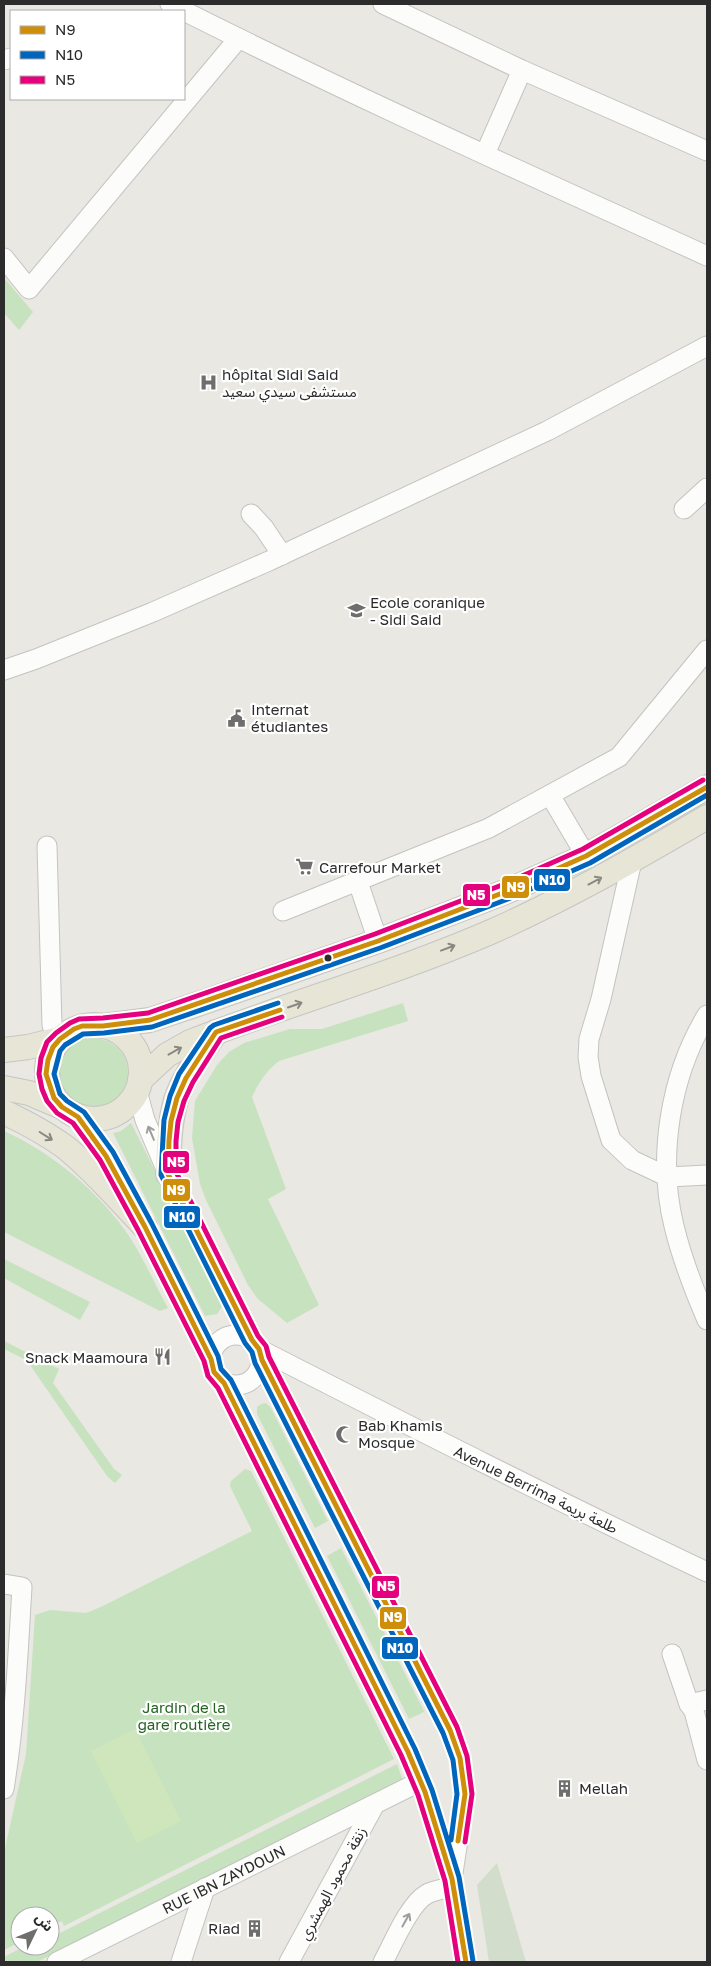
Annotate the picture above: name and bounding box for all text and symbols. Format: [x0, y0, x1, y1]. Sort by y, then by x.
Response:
legend [10, 10, 185, 100]
text: N9 [55, 20, 75, 38]
text: N10 [55, 45, 83, 63]
text: N5 [55, 70, 75, 88]
place label: hôpital Sidi Said مستشفى سيدي سعيد [222, 365, 357, 403]
hospital icon: hôpital Sidi Said مستشفى سيدي سعيد [198, 373, 218, 393]
place label: Ecole coranique - Sidi Said [370, 593, 485, 628]
school or university icon: Ecole coranique - Sidi Said [346, 601, 366, 621]
place label: Internat étudiantes [251, 700, 328, 735]
public building icon: Internat étudiantes [227, 708, 247, 728]
supermarket icon: Carrefour Market [295, 857, 315, 877]
place label: Carrefour Market [319, 858, 441, 876]
line badge: N10 [533, 868, 571, 892]
text: N10 [539, 871, 565, 888]
line badge: N9 [501, 875, 530, 899]
one-way arrow [588, 876, 603, 886]
text: N9 [506, 878, 526, 895]
line badge: N5 [462, 883, 491, 907]
text: N5 [466, 886, 486, 903]
one-way arrow [439, 943, 455, 952]
unlabelled marker [323, 953, 333, 963]
one-way arrow [287, 999, 303, 1009]
one-way arrow [167, 1045, 181, 1055]
one-way arrow [145, 1126, 155, 1141]
one-way arrow [39, 1131, 53, 1141]
line badge: N5 [162, 1150, 190, 1174]
text: N5 [166, 1153, 186, 1170]
line badge: N9 [162, 1178, 191, 1202]
text: N9 [166, 1181, 186, 1198]
line badge: N10 [163, 1205, 201, 1229]
text: N10 [169, 1208, 195, 1225]
restaurant icon: Snack Maamoura [152, 1347, 172, 1367]
place label: Snack Maamoura [25, 1348, 148, 1366]
place label: Bab Khamis Mosque [358, 1416, 443, 1451]
mosque icon: Bab Khamis Mosque [334, 1424, 354, 1444]
street label: Avenue Berrima طلعة بريمة [451, 1441, 621, 1537]
line badge: N5 [371, 1575, 400, 1599]
text: N5 [376, 1577, 396, 1594]
line badge: N9 [379, 1606, 407, 1630]
text: N9 [383, 1608, 403, 1625]
line badge: N10 [381, 1636, 419, 1660]
text: N10 [387, 1639, 413, 1656]
park label: Jardin de la gare routière [138, 1698, 231, 1733]
building icon: Mellah [555, 1778, 575, 1798]
place label: Mellah [579, 1779, 628, 1797]
street label: زنقة محمود الهمشري [295, 1823, 372, 1944]
street label: RUE IBN ZAYDOUN [159, 1841, 288, 1917]
north arrow [10, 1906, 60, 1956]
text: ش [32, 1909, 58, 1935]
one-way arrow [402, 1913, 412, 1927]
building icon: Riad [244, 1918, 264, 1938]
place label: Riad [208, 1919, 240, 1937]

